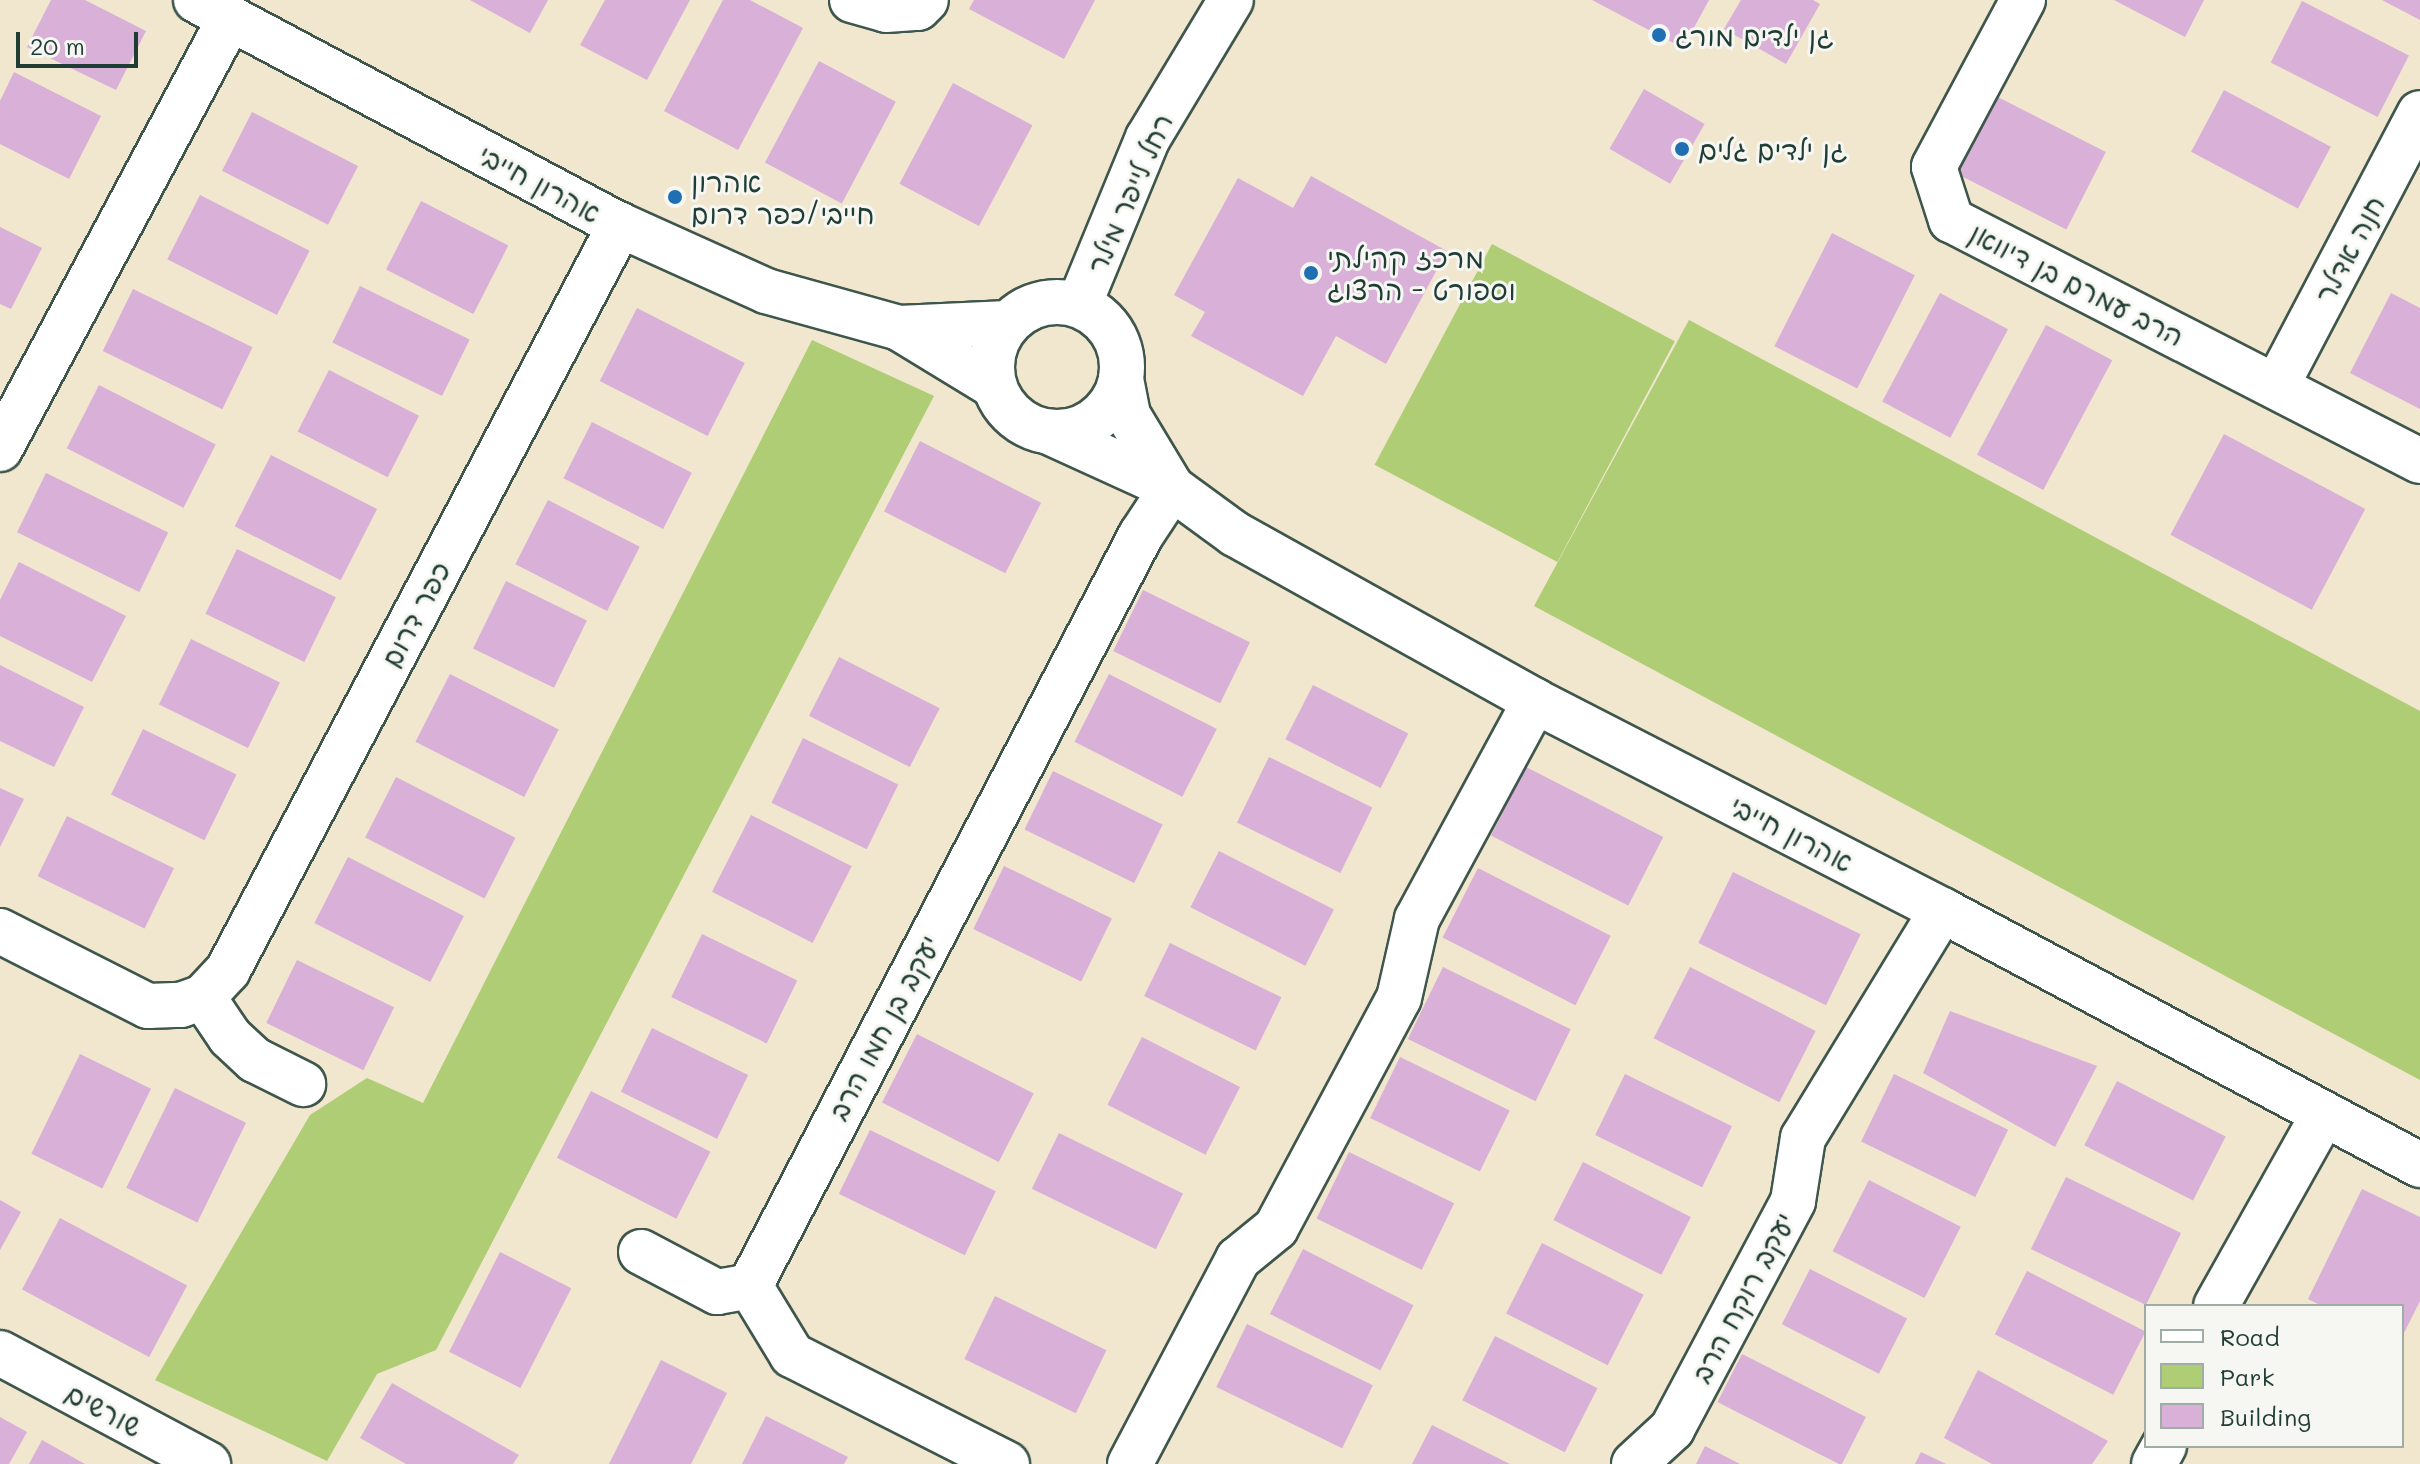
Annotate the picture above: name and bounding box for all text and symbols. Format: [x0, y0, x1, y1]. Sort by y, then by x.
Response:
scale bar [20, 16, 142, 66]
place label: גן ילדים מורג [1675, 18, 1834, 52]
marker: גן ילדים מורג [1650, 26, 1668, 44]
text: 20 m [30, 30, 85, 61]
street label: רחל לייפר מילר [1079, 108, 1179, 278]
place label: גן ילדים גלים [1698, 132, 1847, 166]
street label: אהרון חייבי [473, 137, 607, 229]
marker: גן ילדים גלים [1673, 140, 1691, 158]
place label: אהרון חייבי/כפר דרום [691, 164, 875, 230]
marker: אהרון חייבי/כפר דרום [666, 188, 684, 206]
street label: חנה אדלר [2307, 190, 2391, 308]
street label: הרב עמרם בן דיוואן [1964, 215, 2190, 353]
place label: מרכז קהילתי וספורט - הרצוג [1327, 240, 1516, 306]
marker: מרכז קהילתי וספורט - הרצוג [1302, 264, 1320, 282]
street label: כפר דרום [373, 556, 457, 672]
street label: אהרון חייבי [1725, 788, 1859, 878]
street label: יעקב בן חמו הרב [820, 929, 946, 1125]
street label: יעקב רוקח הרב [1683, 1206, 1801, 1388]
legend [2144, 1304, 2404, 1448]
text: Road [2220, 1321, 2280, 1352]
text: Park [2220, 1361, 2274, 1392]
street label: שורשים [60, 1375, 148, 1443]
text: Building [2220, 1401, 2311, 1432]

